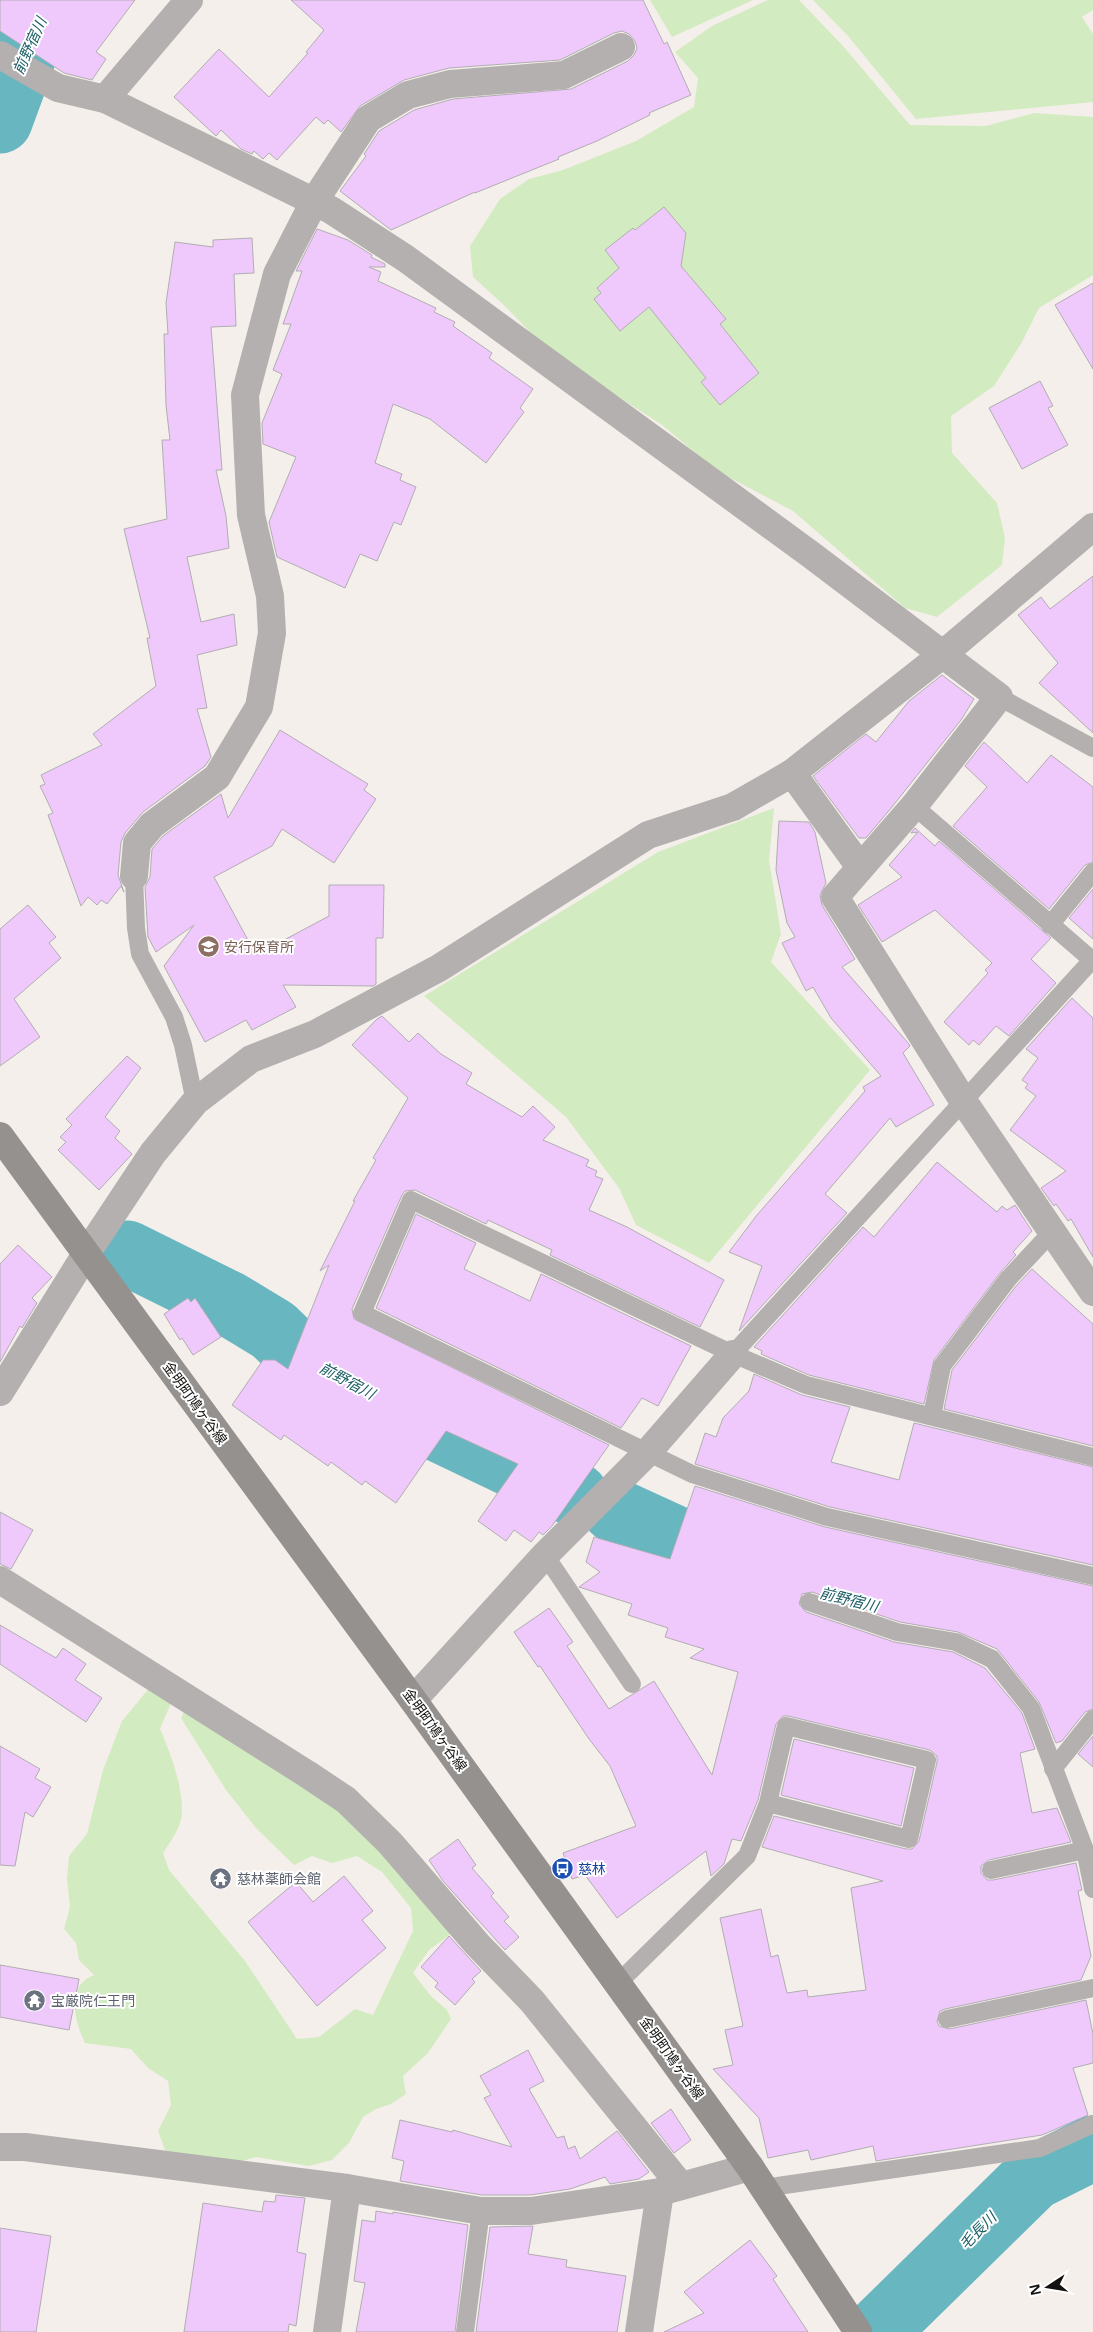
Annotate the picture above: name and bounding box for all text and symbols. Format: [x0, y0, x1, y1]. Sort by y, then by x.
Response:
water label: 前野宿川 [8, 12, 51, 77]
school or university icon: 安行保育所 [196, 935, 220, 959]
place label: 安行保育所 [224, 937, 294, 956]
street label: 金明町鳩ヶ谷線 [159, 1357, 232, 1448]
water label: 前野宿川 [316, 1357, 380, 1404]
water label: 前野宿川 [818, 1582, 883, 1616]
street label: 金明町鳩ヶ谷線 [399, 1684, 472, 1775]
bus stop icon: 慈林 [550, 1857, 574, 1881]
place label: 慈林 [578, 1859, 606, 1878]
temple icon: 慈林薬師会館 [209, 1867, 233, 1891]
place label: 慈林薬師会館 [237, 1869, 321, 1888]
temple icon: 宝厳院仁王門 [23, 1989, 47, 2013]
place label: 宝厳院仁王門 [51, 1991, 135, 2010]
street label: 金明町鳩ヶ谷線 [636, 2012, 709, 2103]
water label: 毛長川 [954, 2206, 1002, 2253]
north arrow [1023, 2262, 1073, 2312]
text: N [1024, 2282, 1045, 2297]

